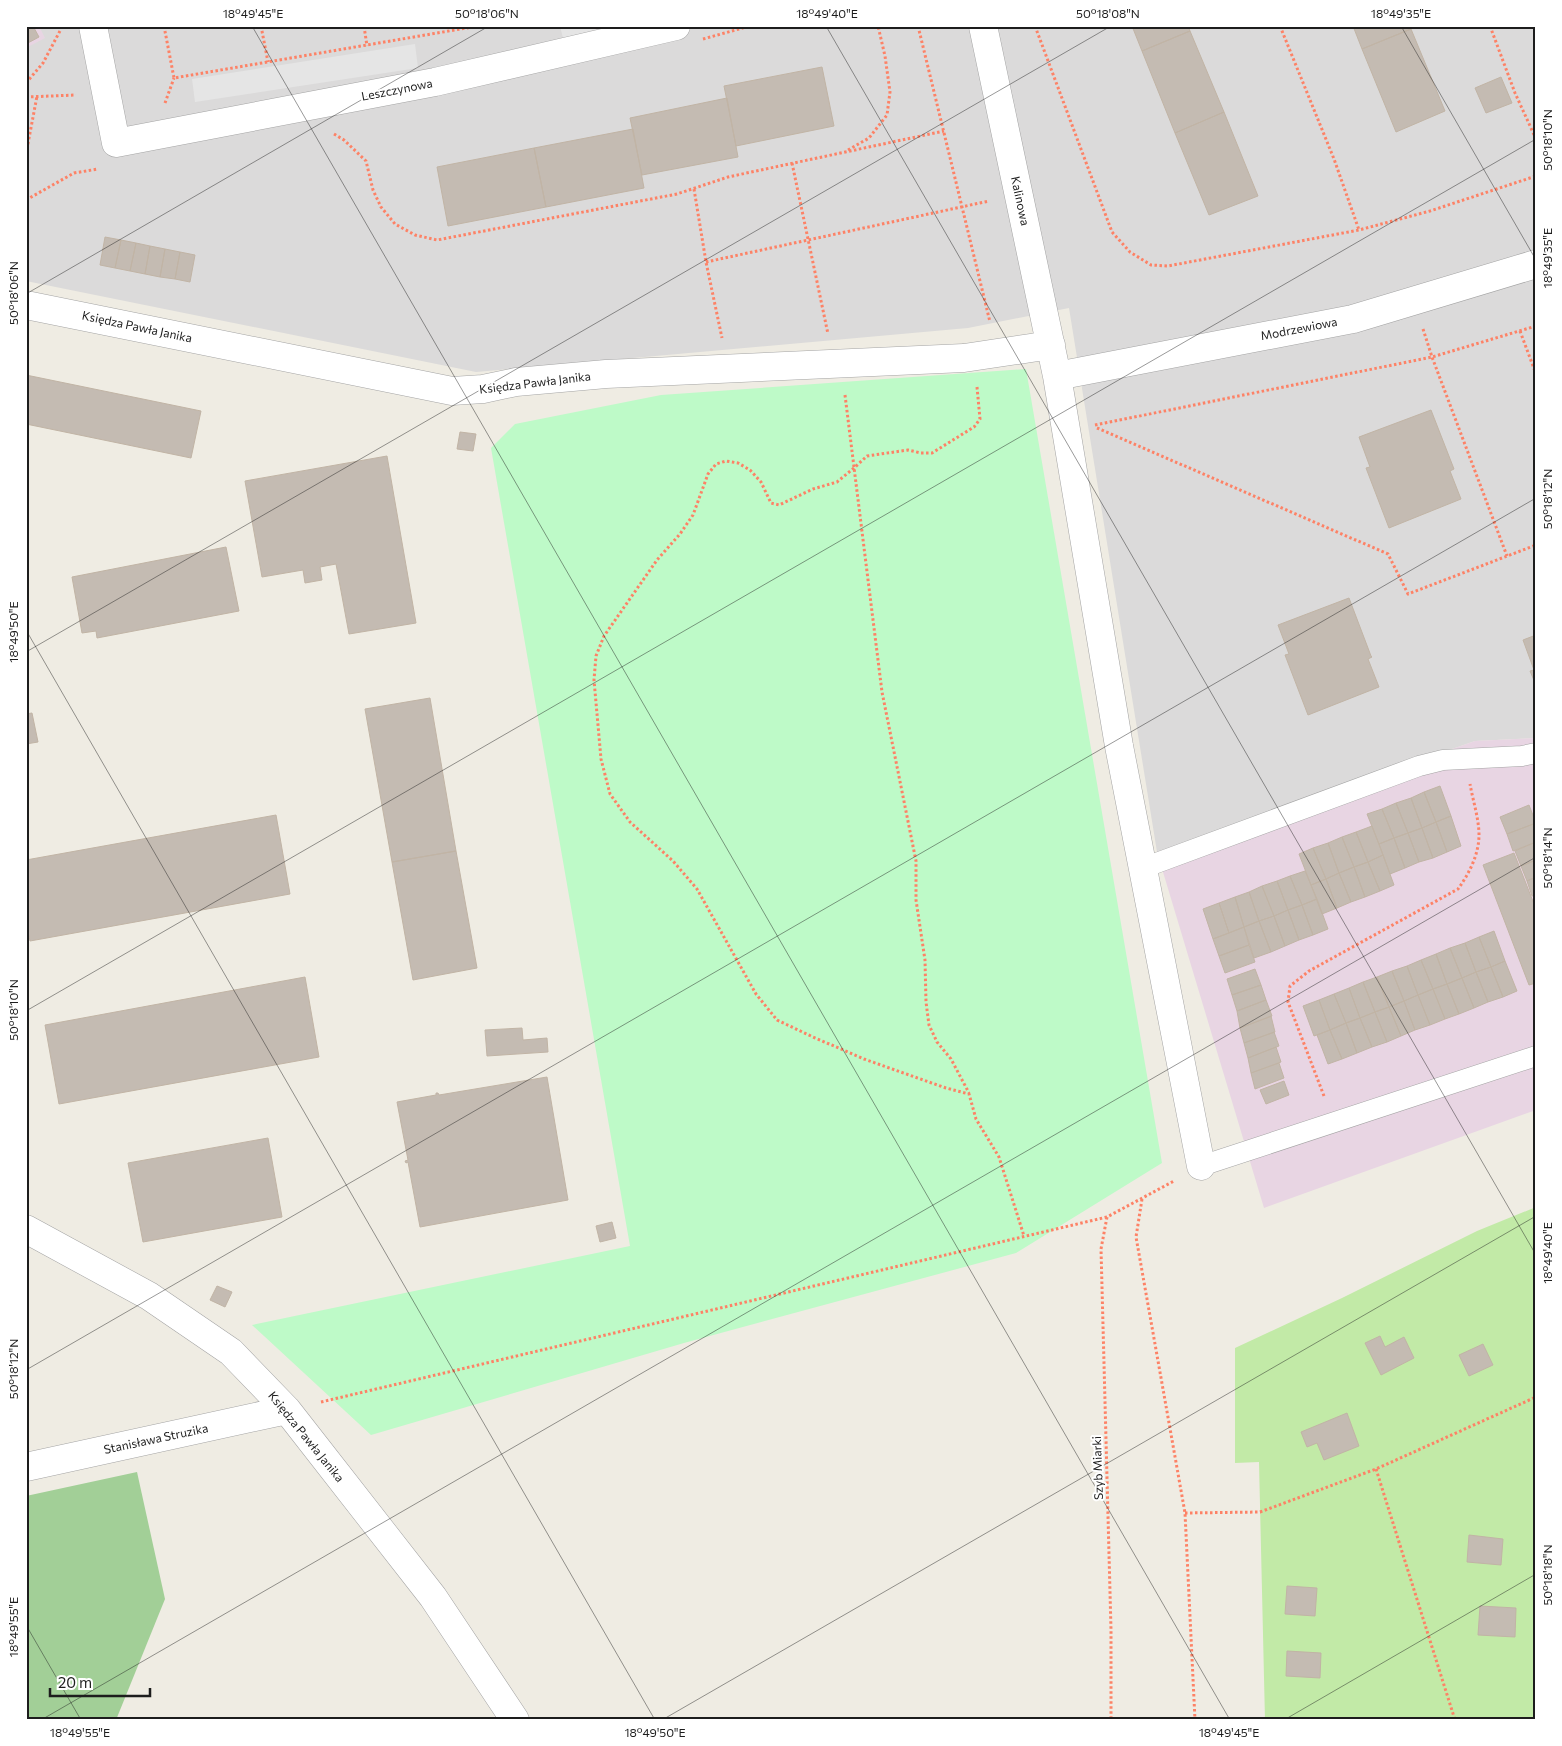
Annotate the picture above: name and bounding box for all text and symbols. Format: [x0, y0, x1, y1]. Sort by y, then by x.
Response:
text: 18°49'45"E [223, 6, 283, 20]
text: 50°18'06"N [455, 6, 519, 20]
text: 18°49'40"E [796, 6, 858, 20]
text: 50°18'08"N [1076, 6, 1140, 20]
text: 18°49'35"E [1371, 6, 1431, 20]
street label: Leszczynowa [360, 75, 434, 103]
text: 50°18'10"N [1540, 109, 1554, 171]
street label: Kalinowa [1009, 175, 1033, 227]
text: 18°49'35"E [1540, 228, 1554, 288]
text: 50°18'06"N [6, 261, 20, 325]
street label: Księdza Pawła Janika [81, 307, 194, 346]
street label: Modrzewiowa [1259, 314, 1338, 342]
street label: Księdza Pawła Janika [478, 368, 592, 397]
text: 50°18'12"N [1540, 469, 1554, 529]
text: 18°49'50"E [6, 601, 20, 663]
text: 50°18'14"N [1540, 827, 1554, 889]
text: 50°18'10"N [6, 979, 20, 1041]
text: 18°49'40"E [1540, 1222, 1554, 1284]
text: 50°18'12"N [6, 1339, 20, 1399]
street label: Księdza Pawła Janika [265, 1388, 348, 1485]
street label: Stanisława Struzika [102, 1420, 209, 1456]
street label: Szyb Miarki [1089, 1436, 1105, 1500]
text: 50°18'18"N [1540, 1544, 1554, 1606]
text: 18°49'55"E [6, 1597, 20, 1657]
scale bar [50, 1666, 150, 1698]
text: 20 m [58, 1673, 92, 1691]
text: 18°49'55"E [50, 1725, 110, 1739]
text: 18°49'50"E [624, 1725, 686, 1739]
text: 18°49'45"E [1199, 1725, 1259, 1739]

